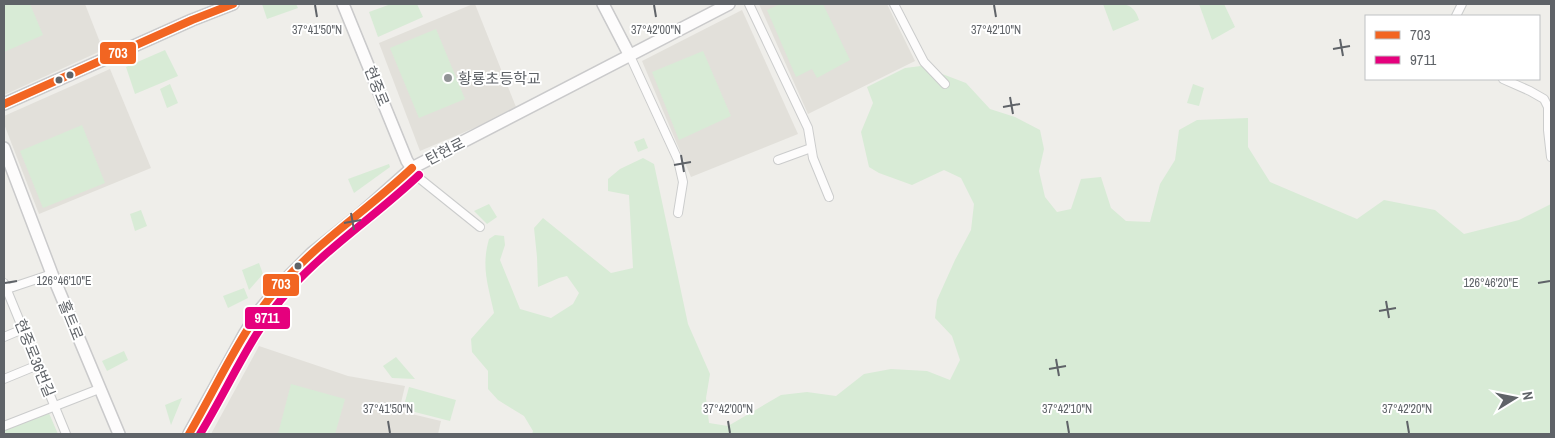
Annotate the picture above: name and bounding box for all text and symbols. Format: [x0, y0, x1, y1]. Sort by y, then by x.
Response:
legend [1365, 15, 1540, 80]
text: 37°41'50"N [292, 22, 342, 38]
text: 37°42'00"N [631, 22, 681, 38]
text: 37°42'10"N [971, 22, 1021, 38]
text: 703 [1410, 24, 1431, 45]
line badge: 703 [99, 41, 137, 65]
text: 703 [108, 44, 128, 62]
text: 9711 [1410, 49, 1437, 70]
street label: 현중로 [360, 63, 394, 109]
place label: 황룡초등학교 [458, 68, 541, 89]
unlabelled marker [65, 70, 75, 80]
marker: 황룡초등학교 [442, 72, 454, 84]
unlabelled marker [54, 75, 64, 85]
street label: 탄현로 [422, 132, 468, 170]
unlabelled marker [293, 261, 303, 271]
text: 126°46'10"E [36, 273, 92, 289]
line badge: 703 [262, 273, 300, 297]
text: 703 [271, 275, 291, 293]
text: 126°46'20"E [1463, 275, 1519, 291]
street label: 홀트로 [54, 297, 88, 343]
line badge: 9711 [244, 306, 291, 330]
text: 9711 [255, 309, 280, 327]
street label: 현중로36번길 [10, 316, 60, 400]
north arrow [1490, 373, 1540, 423]
text: N [1518, 390, 1537, 401]
text: 37°41'50"N [363, 401, 413, 417]
text: 37°42'00"N [703, 401, 753, 417]
text: 37°42'10"N [1042, 401, 1092, 417]
text: 37°42'20"N [1382, 401, 1432, 417]

